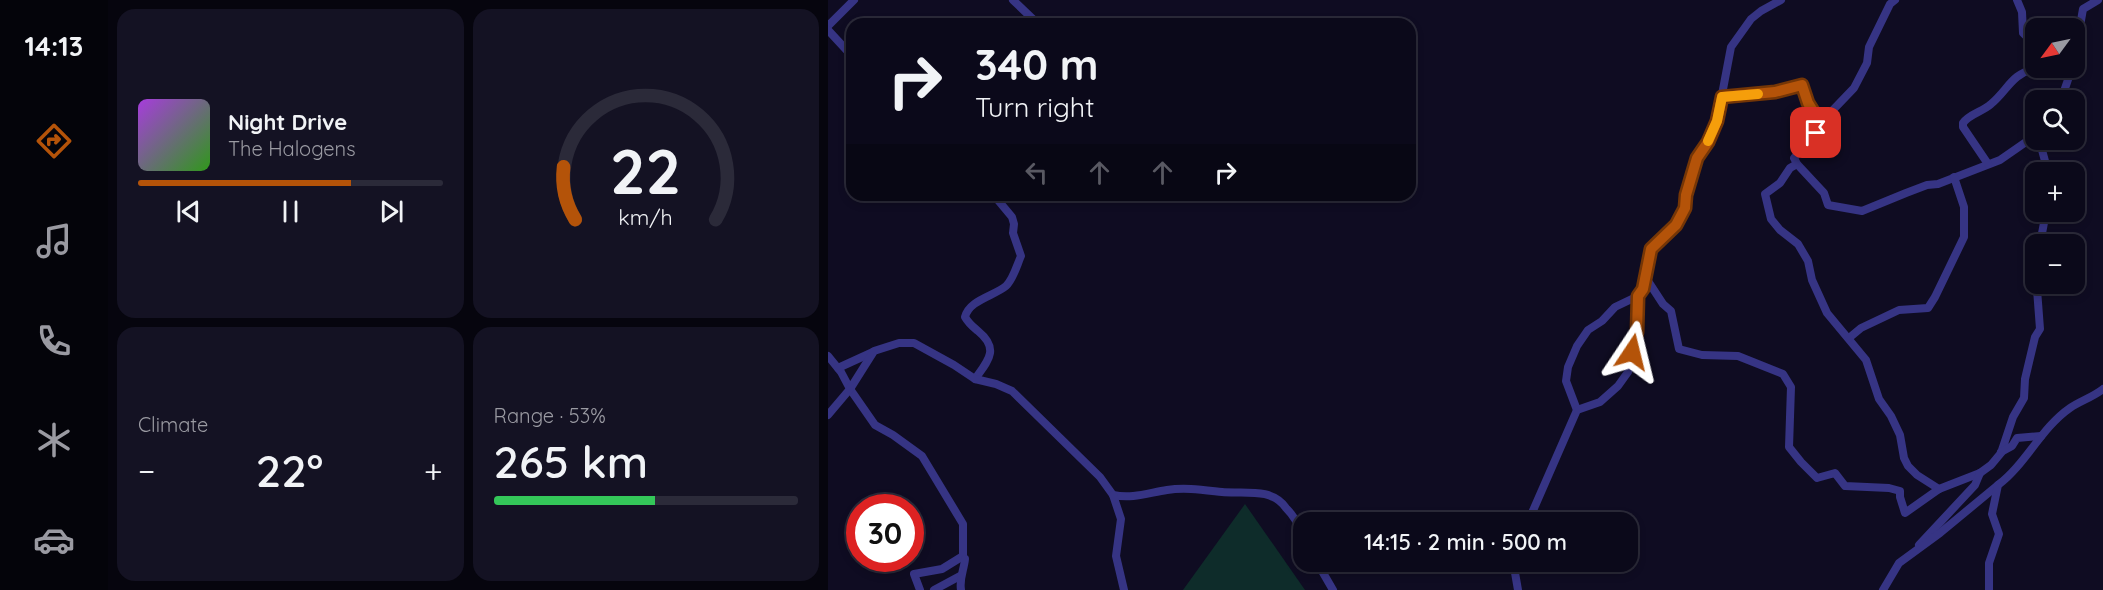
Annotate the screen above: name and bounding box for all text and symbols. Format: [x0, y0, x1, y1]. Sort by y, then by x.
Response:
north arrow [2025, 18, 2085, 78]
map controls [2025, 18, 2085, 294]
text: 14:13 [25, 29, 83, 63]
text: 340 m [975, 38, 1099, 91]
icon: right [876, 42, 954, 120]
text: Turn right [975, 90, 1094, 124]
button: search [2025, 90, 2085, 150]
pin [1790, 107, 1841, 158]
text: Night Drive [228, 108, 347, 136]
icon: arrive [1799, 116, 1832, 149]
icon: directions [33, 120, 75, 162]
text: 22 [610, 133, 681, 211]
text: The Halogens [228, 136, 356, 161]
icon: left [1020, 156, 1053, 189]
icon: ahead [1083, 156, 1116, 189]
icon: ahead [1146, 156, 1179, 189]
icon: right [1209, 156, 1242, 189]
button: + [2025, 162, 2085, 222]
icon: previous [172, 195, 205, 228]
icon: pause [274, 195, 307, 228]
icon: next [375, 195, 408, 228]
text: km/h [619, 205, 673, 231]
icon: music [33, 220, 75, 262]
button: − [2025, 234, 2085, 294]
icon: phone [33, 320, 75, 362]
position arrow [1600, 320, 1664, 384]
text: Range · 53% [494, 403, 606, 428]
text: Climate [138, 412, 208, 437]
icon: climate [33, 419, 75, 461]
text: 265 km [494, 433, 648, 489]
text: 22° [256, 442, 323, 498]
text: − [138, 450, 155, 491]
text: + [424, 450, 442, 491]
speed limit sign: 30 [846, 494, 924, 572]
icon: car [33, 519, 75, 561]
text: 14:15 · 2 min · 500 m [1364, 528, 1567, 556]

